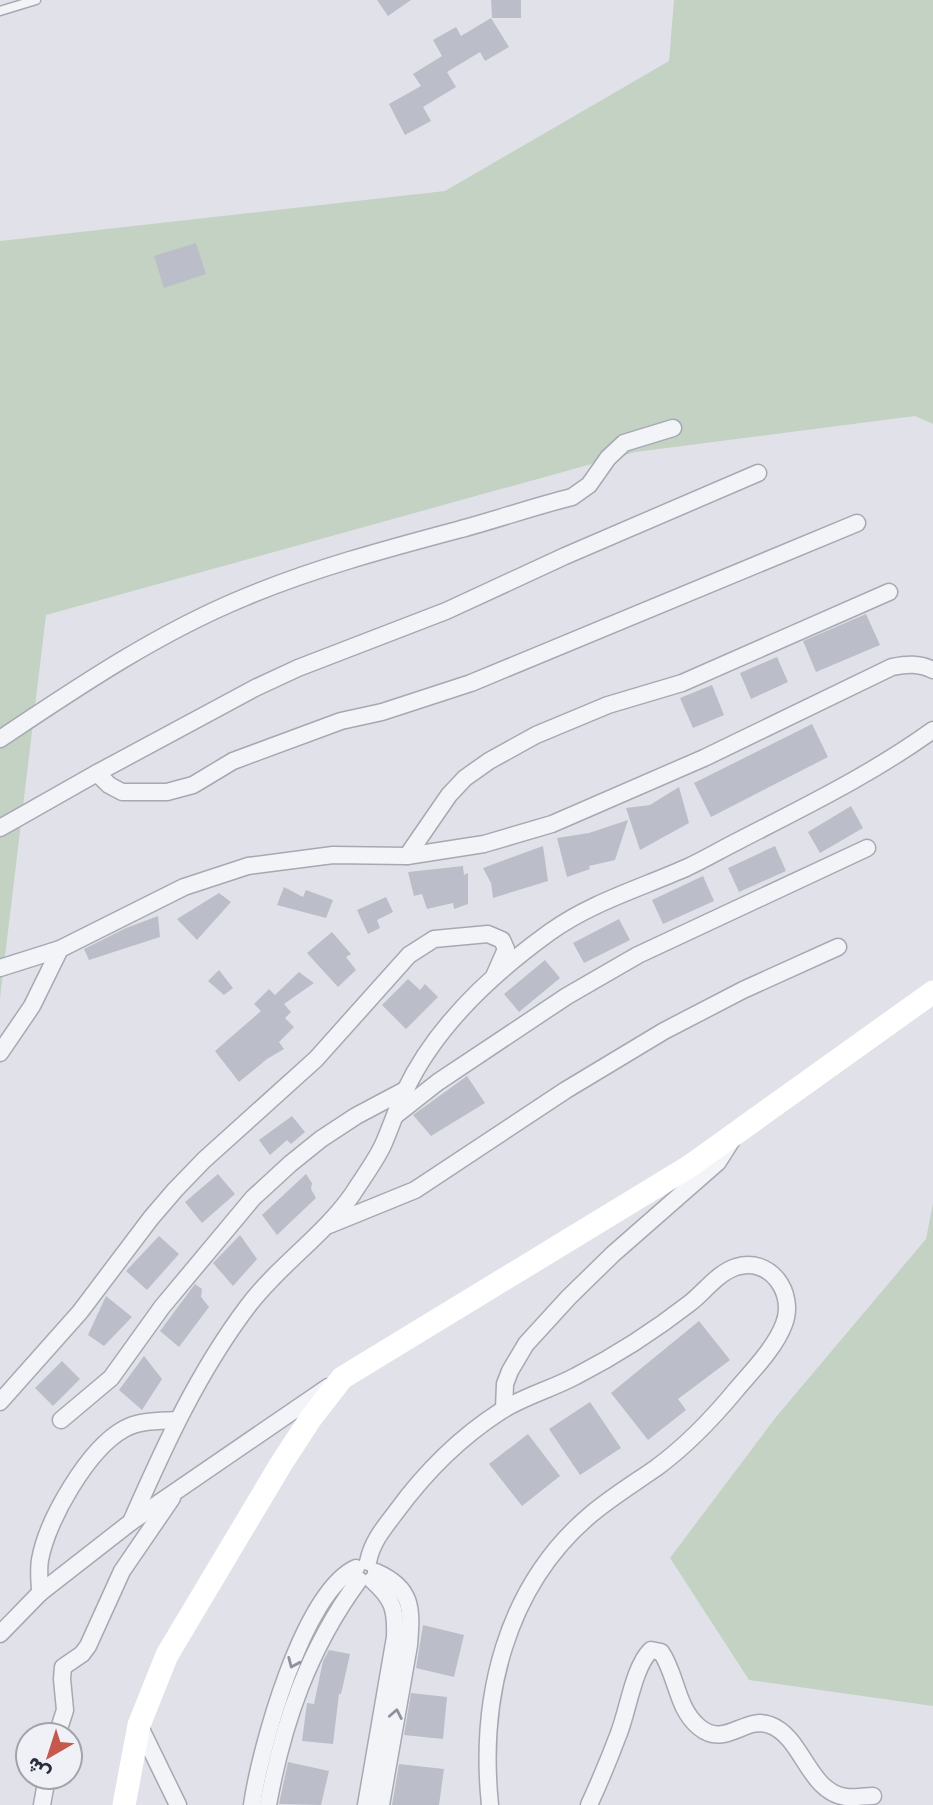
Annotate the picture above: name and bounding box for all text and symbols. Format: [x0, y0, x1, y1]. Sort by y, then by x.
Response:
one-way arrow [287, 1657, 301, 1669]
one-way arrow [388, 1708, 403, 1719]
north arrow [14, 1721, 84, 1791]
text: ش [22, 1752, 55, 1785]

